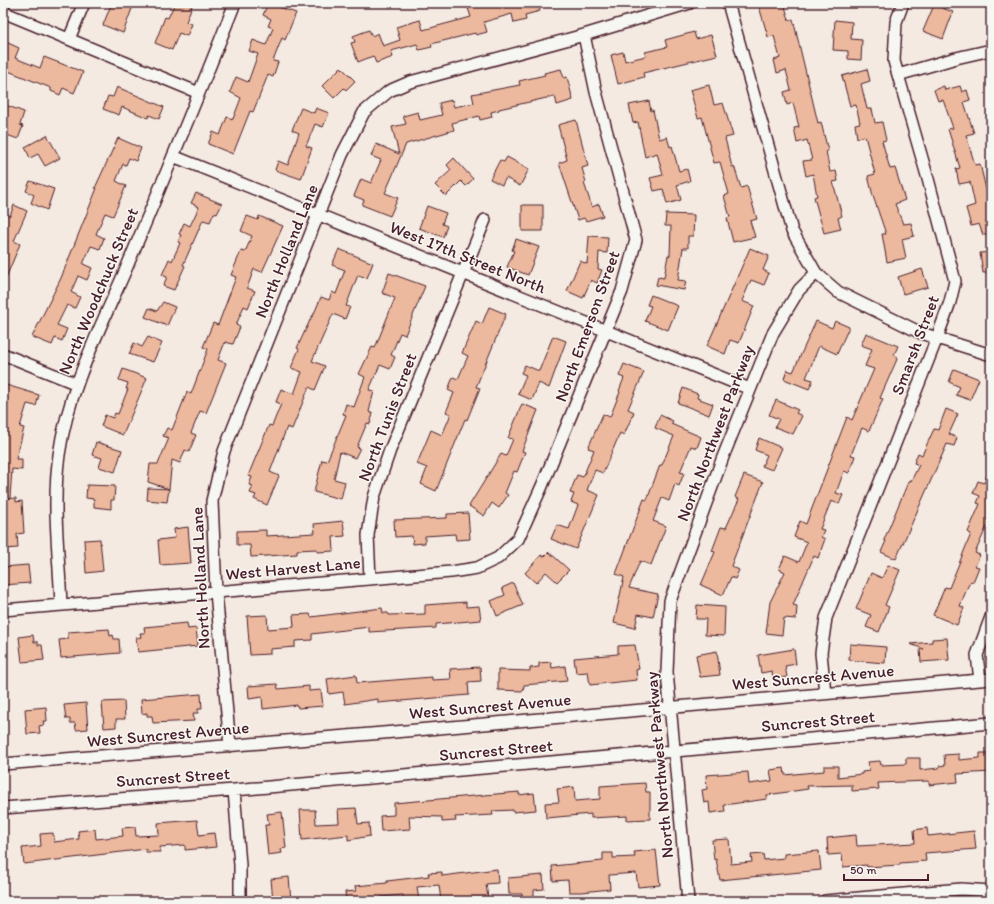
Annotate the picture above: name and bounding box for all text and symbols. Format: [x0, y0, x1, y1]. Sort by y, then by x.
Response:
street label: North Holland Lane [250, 181, 322, 321]
street label: North Woodchuck Street [54, 204, 142, 377]
street label: West 17th Street North [387, 217, 550, 298]
street label: North Emerson Street [550, 248, 624, 404]
street label: Smarsh Street [887, 292, 943, 398]
street label: North Northwest Parkway [672, 342, 758, 524]
street label: North Tunis Street [353, 350, 421, 484]
street label: North Holland Lane [186, 506, 214, 650]
street label: West Harvest Lane [225, 552, 361, 584]
street label: West Suncrest Avenue [731, 660, 895, 694]
street label: North Northwest Parkway [641, 671, 677, 859]
street label: West Suncrest Avenue [408, 689, 572, 723]
street label: Suncrest Street [760, 706, 876, 736]
street label: West Suncrest Avenue [86, 717, 250, 751]
street label: Suncrest Street [438, 735, 554, 765]
street label: Suncrest Street [115, 763, 231, 791]
scale bar [844, 856, 928, 882]
text: 50 m [850, 863, 876, 877]

